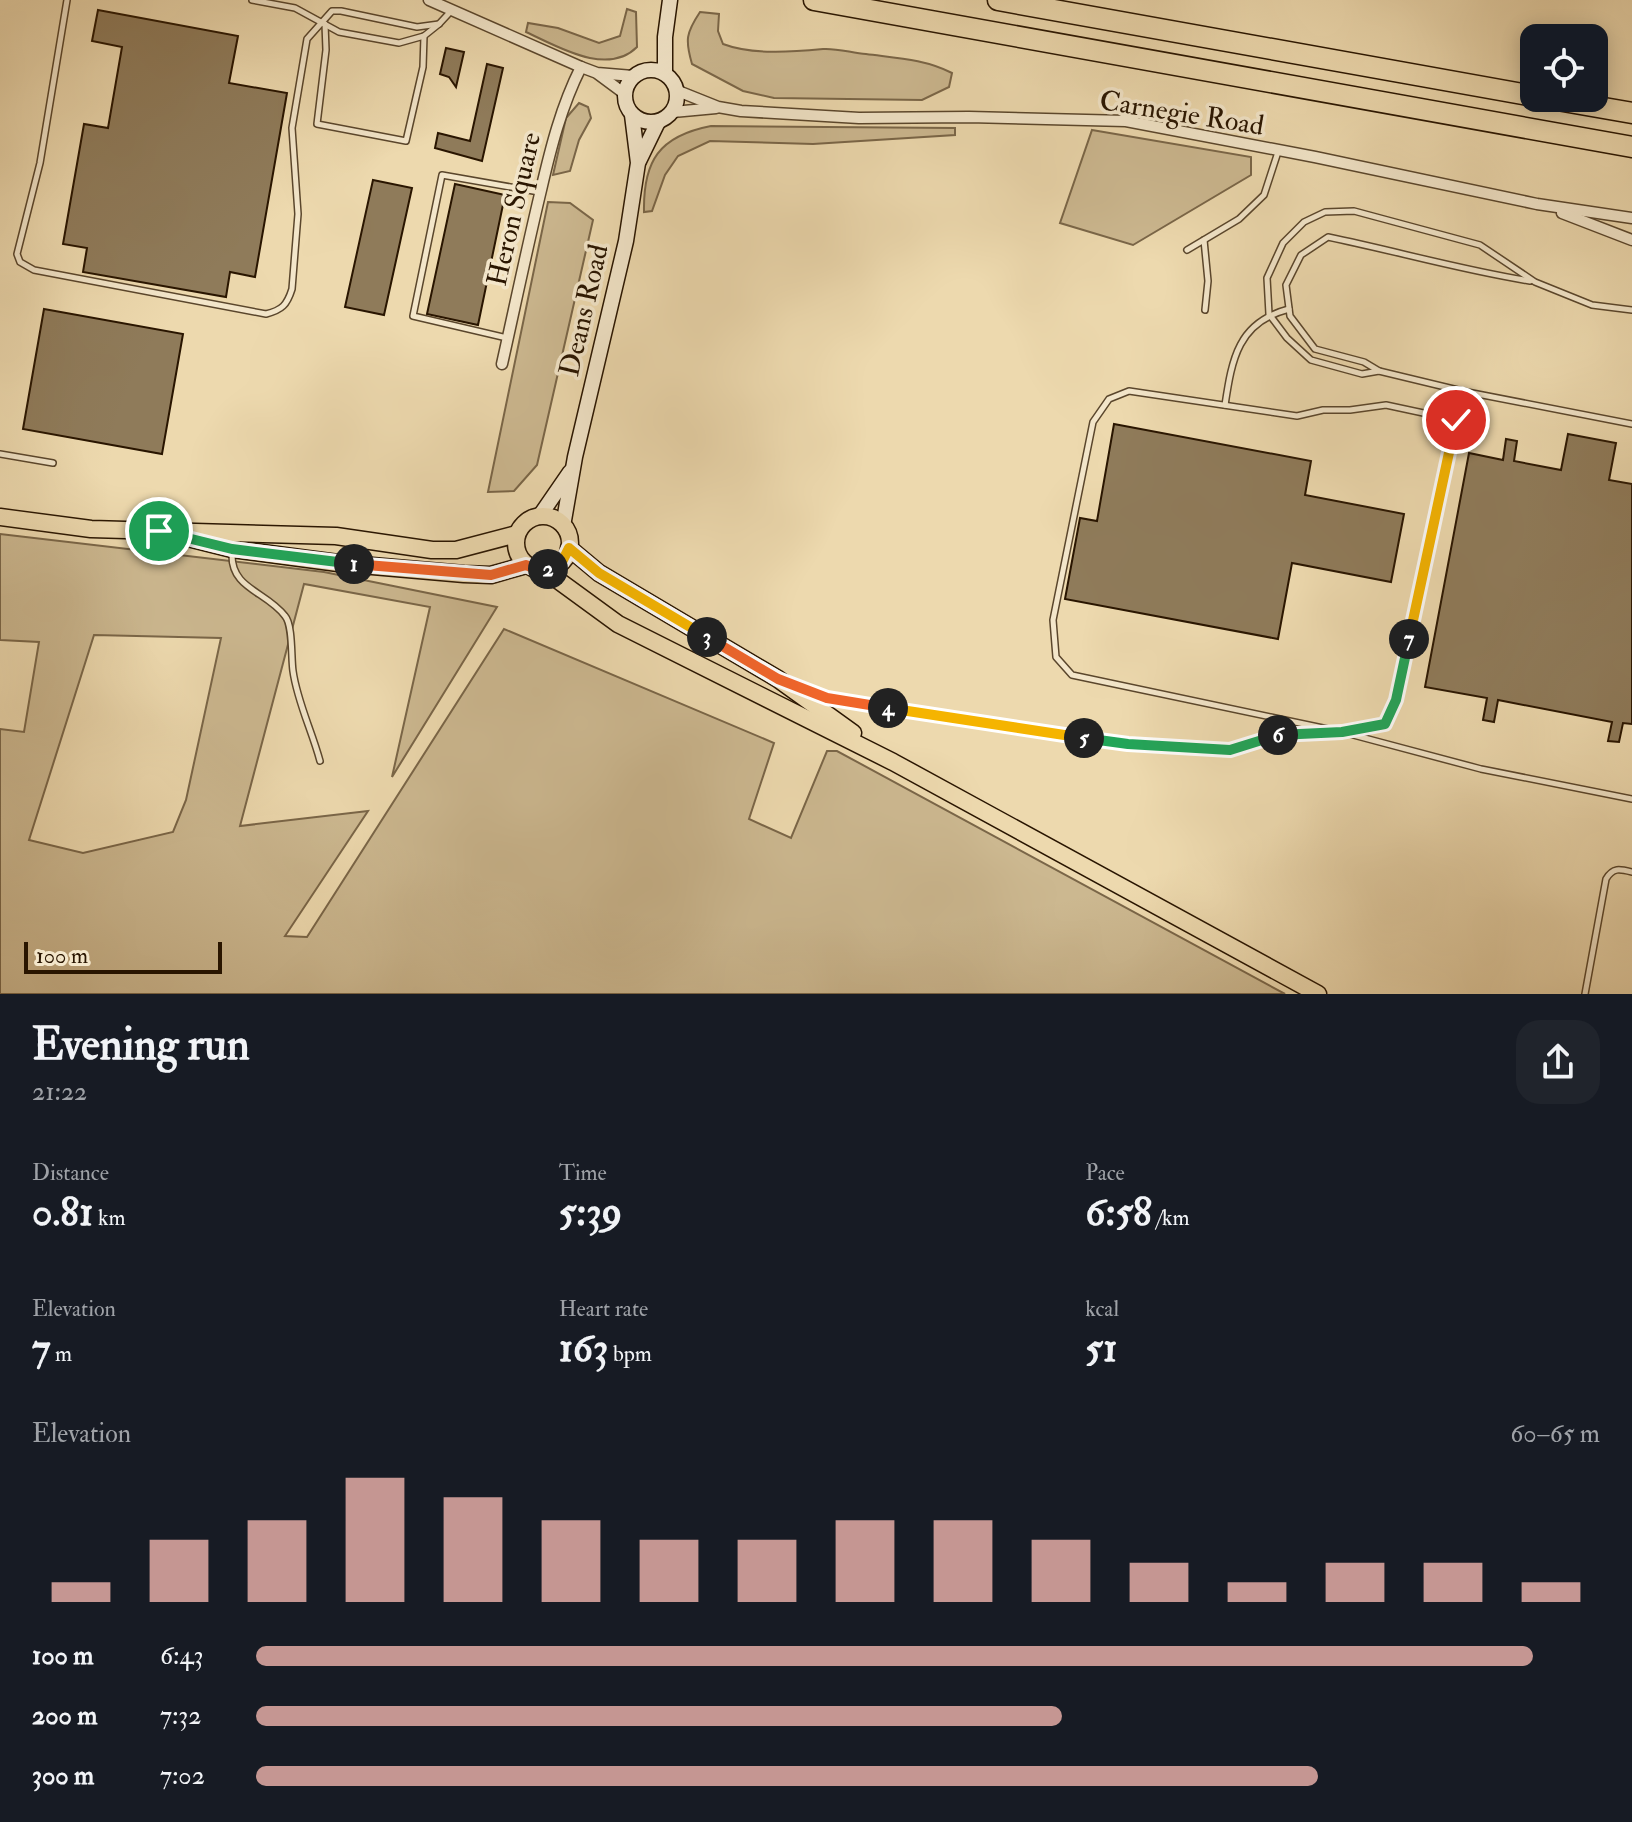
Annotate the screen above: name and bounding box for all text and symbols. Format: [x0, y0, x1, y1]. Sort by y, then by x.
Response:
map controls [1520, 24, 1608, 112]
button: locate [1520, 24, 1608, 112]
street label: Carnegie Road [1097, 83, 1267, 144]
street label: Heron Square [480, 129, 549, 290]
street label: Deans Road [552, 241, 617, 380]
pin [1422, 386, 1490, 454]
icon: check [1434, 398, 1478, 442]
pin [125, 497, 193, 565]
icon: arrive [137, 509, 181, 553]
pin: 1 [334, 544, 374, 584]
pin: 2 [528, 549, 568, 589]
text: 1 [350, 550, 358, 578]
text: 2 [542, 555, 554, 583]
pin: 3 [687, 617, 727, 657]
pin: 7 [1389, 619, 1429, 659]
text: 3 [703, 623, 711, 651]
text: 7 [1404, 625, 1414, 653]
pin: 4 [868, 688, 908, 728]
text: 4 [882, 694, 894, 722]
pin: 6 [1258, 715, 1298, 755]
pin: 5 [1064, 718, 1104, 758]
text: 6 [1272, 721, 1284, 749]
text: 5 [1079, 724, 1089, 752]
scale bar [24, 938, 222, 974]
text: 100 m [36, 942, 88, 970]
text: Evening run [32, 1018, 250, 1073]
button: share [1516, 1020, 1600, 1104]
text: 21:22 [32, 1076, 87, 1108]
text: Distance [32, 1159, 109, 1187]
text: Time [559, 1159, 607, 1187]
text: Pace [1085, 1159, 1125, 1187]
text: 0.81 [32, 1187, 93, 1238]
text: 5:39 [559, 1187, 622, 1238]
text: 6:58 [1085, 1187, 1152, 1238]
text: km [93, 1204, 126, 1232]
text: /km [1152, 1204, 1190, 1232]
text: Elevation [32, 1295, 116, 1323]
text: Heart rate [559, 1295, 648, 1323]
text: kcal [1085, 1295, 1119, 1323]
text: 7 [32, 1323, 50, 1374]
text: 163 [559, 1323, 608, 1374]
text: 51 [1085, 1323, 1117, 1374]
text: m [50, 1340, 72, 1368]
text: bpm [608, 1340, 652, 1368]
text: Elevation [32, 1418, 131, 1450]
text: 60–65 m [1510, 1418, 1600, 1450]
text: 100 m [32, 1640, 93, 1672]
text: 6:43 [160, 1640, 204, 1672]
text: 200 m [32, 1700, 97, 1732]
text: 7:32 [160, 1700, 202, 1732]
text: 300 m [32, 1760, 94, 1792]
text: 7:02 [160, 1760, 205, 1792]

